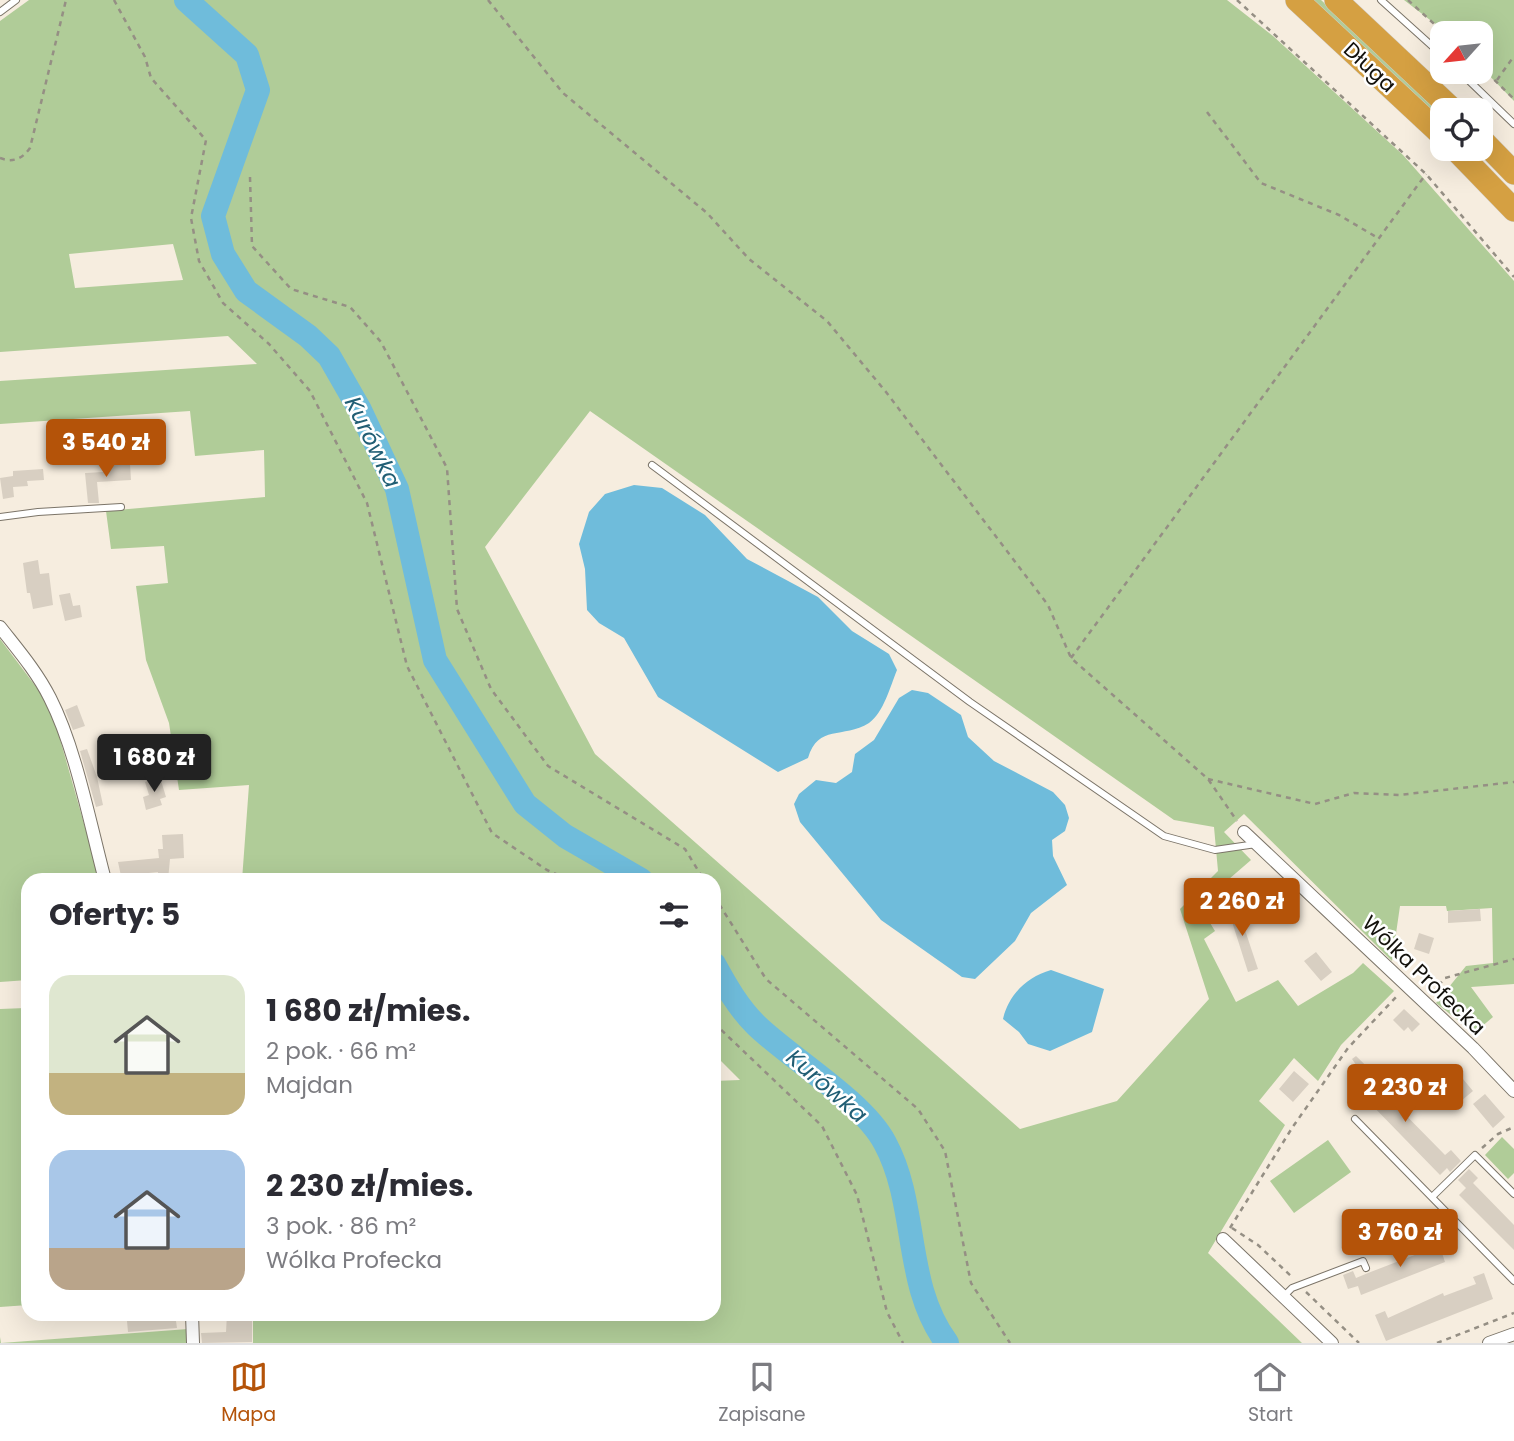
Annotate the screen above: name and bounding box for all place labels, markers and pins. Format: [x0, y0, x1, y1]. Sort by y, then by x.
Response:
pin: 3 540 zł [34, 420, 178, 479]
pin: 1 680 zł [82, 734, 226, 794]
pin: 2 260 zł [1170, 878, 1314, 938]
pin: 2 230 zł [1333, 1064, 1477, 1124]
pin: 3 760 zł [1328, 1210, 1472, 1269]

